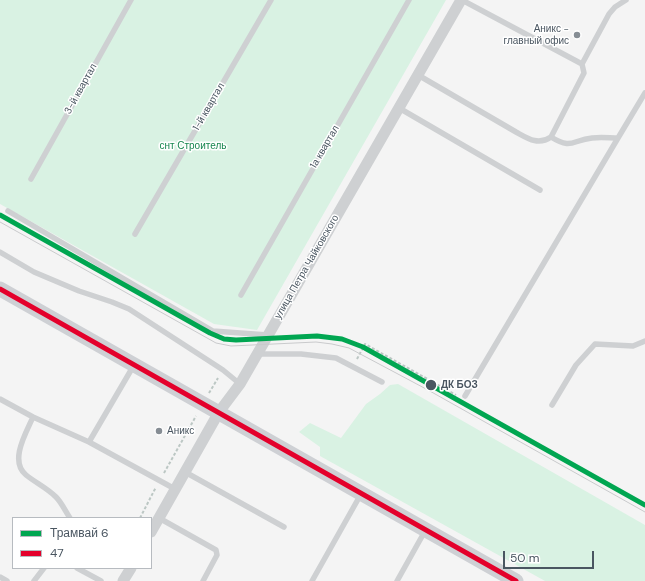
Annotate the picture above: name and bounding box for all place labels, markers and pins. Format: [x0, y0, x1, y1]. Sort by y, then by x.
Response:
place label: Аникс - главный офис [504, 23, 569, 46]
marker: Аникс - главный офис [572, 30, 582, 40]
marker: ДК БОЗ [424, 378, 438, 392]
place label: ДК БОЗ [441, 379, 478, 391]
place label: Аникс [167, 425, 194, 437]
marker: Аникс [154, 426, 164, 436]

